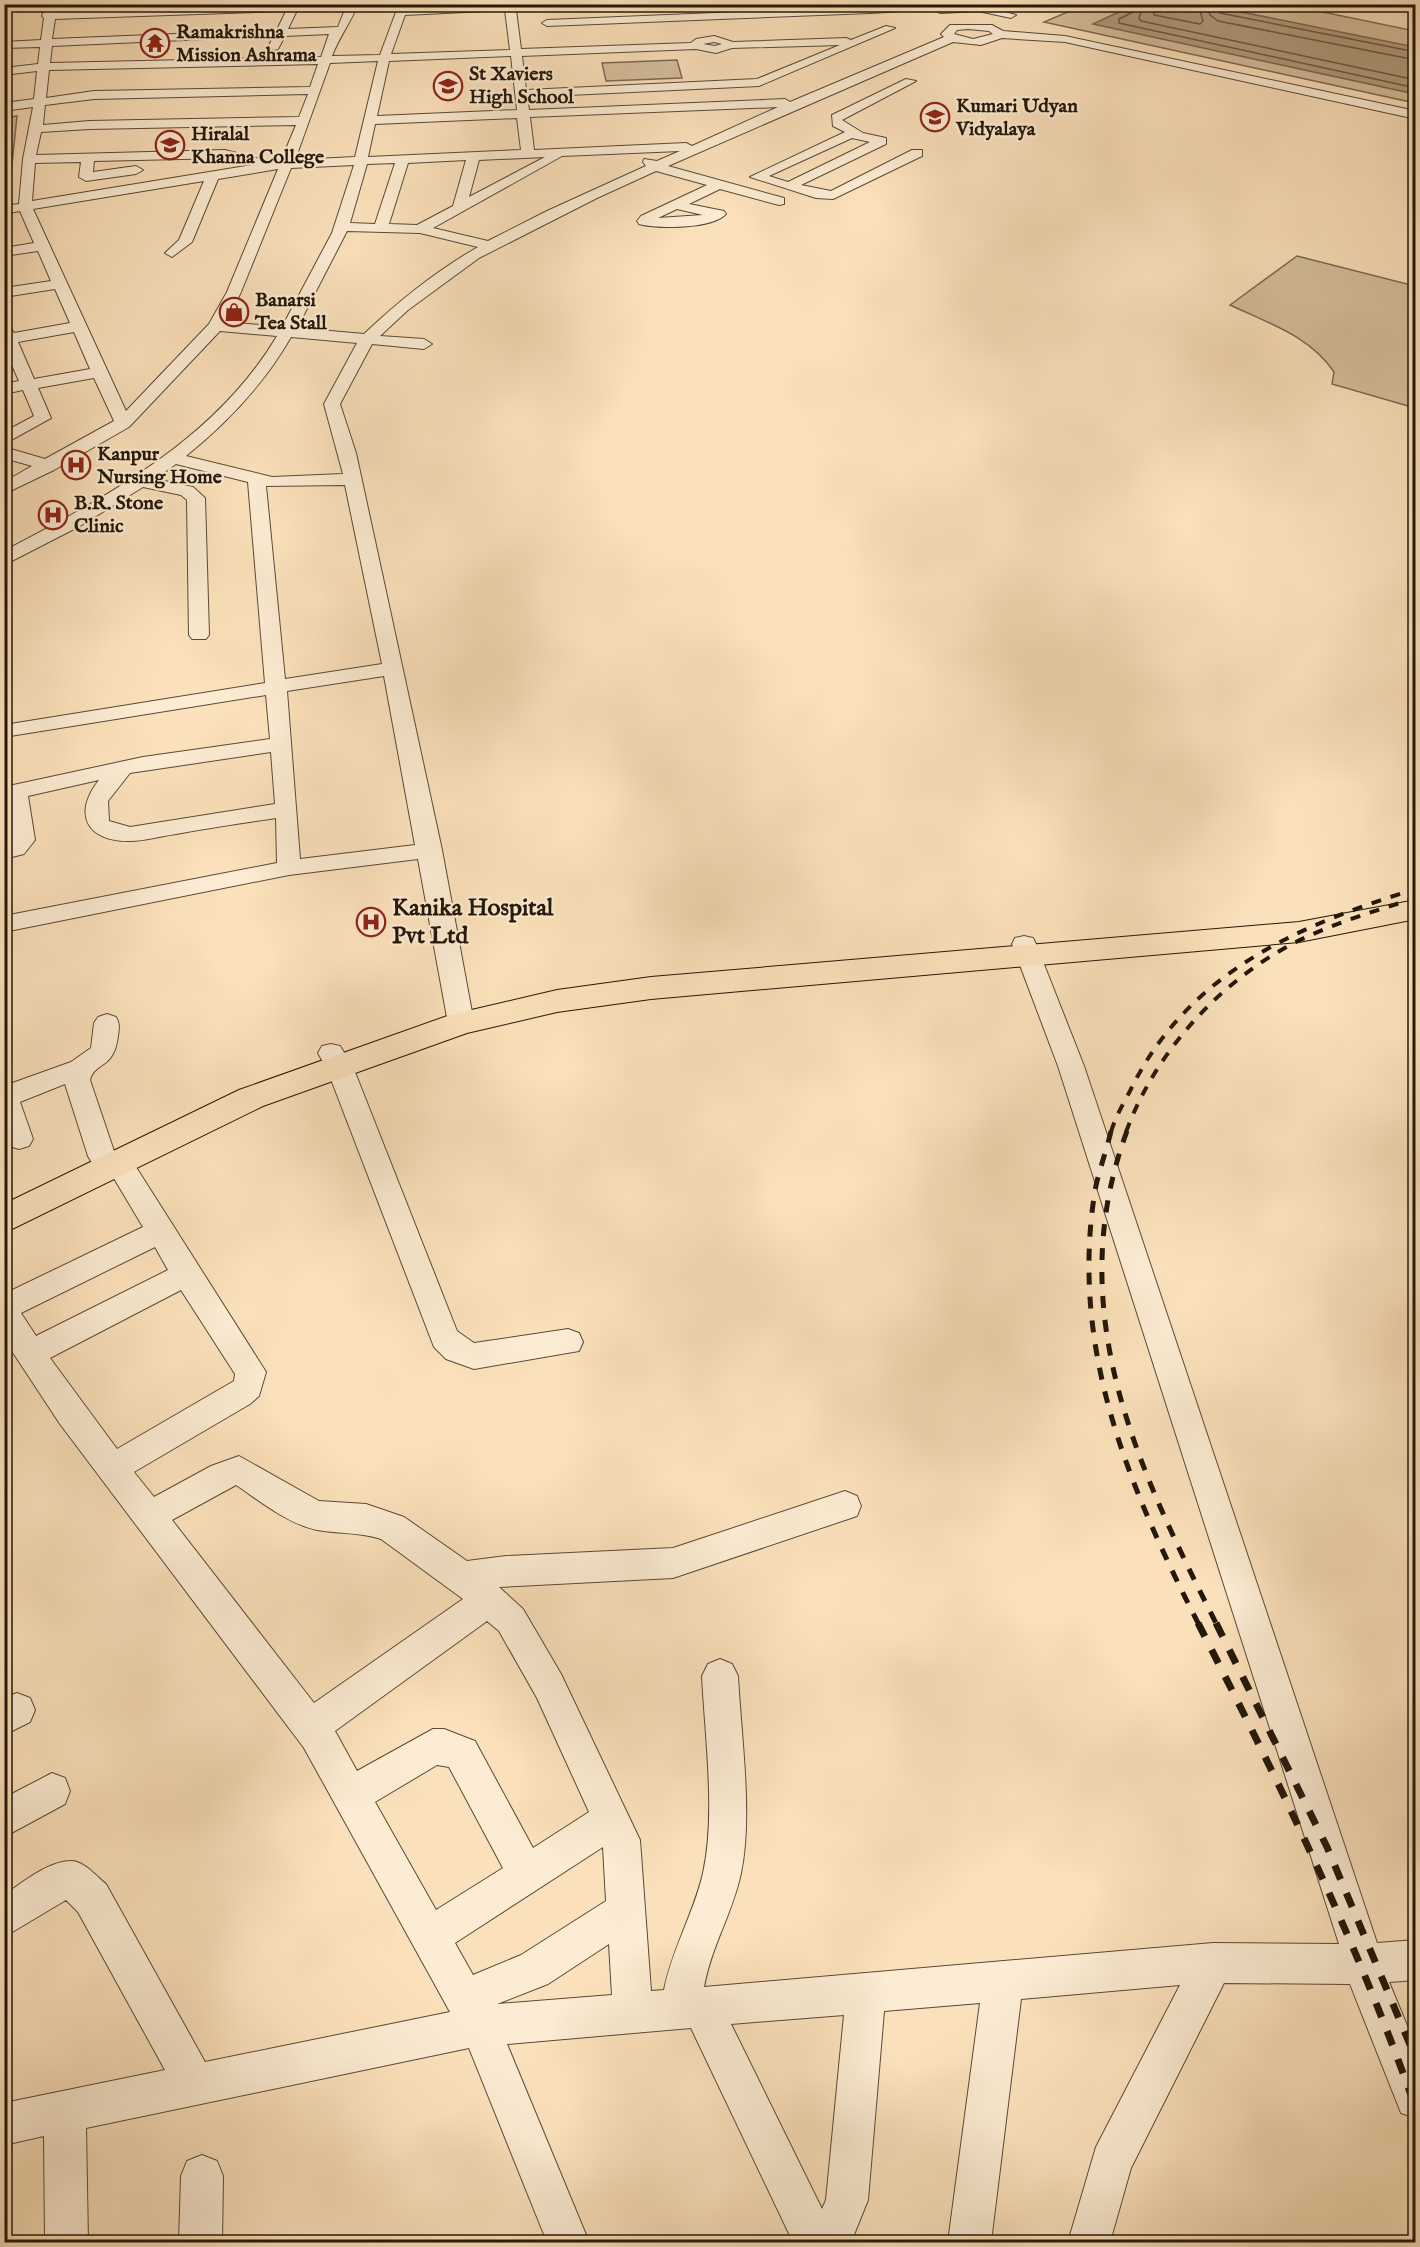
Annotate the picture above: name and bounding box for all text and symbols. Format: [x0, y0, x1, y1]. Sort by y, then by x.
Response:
place label: Ramakrishna Mission Ashrama [176, 20, 317, 68]
temple icon: Ramakrishna Mission Ashrama [139, 27, 171, 59]
place label: St Xaviers High School [469, 62, 574, 110]
school or university icon: St Xaviers High School [432, 70, 464, 102]
place label: Kumari Udyan Vidyalaya [955, 94, 1078, 142]
school or university icon: Kumari Udyan Vidyalaya [919, 101, 951, 133]
place label: Hiralal Khanna College [191, 122, 325, 170]
school or university icon: Hiralal Khanna College [154, 129, 186, 161]
place label: Banarsi Tea Stall [254, 288, 327, 336]
shop icon: Banarsi Tea Stall [218, 296, 250, 328]
place label: Kanpur Nursing Home [96, 442, 223, 490]
hospital icon: Kanpur Nursing Home [60, 449, 92, 481]
place label: B.R. Stone Clinic [74, 491, 164, 539]
hospital icon: B.R. Stone Clinic [37, 499, 69, 531]
place label: Kanika Hospital Pvt Ltd [392, 893, 554, 952]
hospital icon: Kanika Hospital Pvt Ltd [355, 906, 387, 938]

